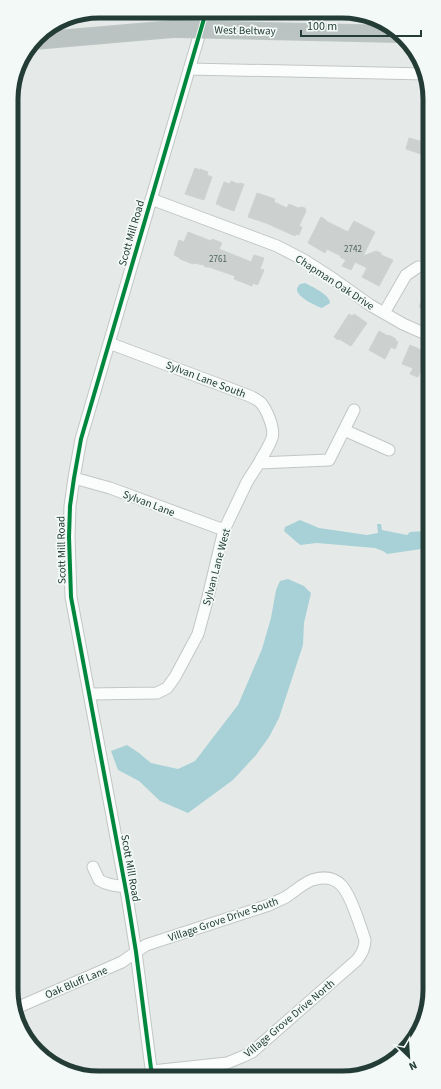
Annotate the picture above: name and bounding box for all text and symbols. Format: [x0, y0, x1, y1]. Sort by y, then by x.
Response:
scale bar [301, 12, 421, 38]
text: 100 m [307, 18, 337, 35]
street label: West Beltway [214, 22, 276, 39]
street label: Scott Mill Road [115, 198, 148, 268]
house number: 2742 [344, 243, 362, 256]
street label: Chapman Oak Drive [292, 251, 377, 314]
house number: 2761 [209, 253, 227, 266]
street label: Sylvan Lane South [164, 357, 248, 402]
street label: Sylvan Lane [121, 487, 178, 520]
street label: Scott Mill Road [53, 516, 70, 584]
street label: Sylvan Lane West [199, 527, 234, 607]
street label: Scott Mill Road [117, 833, 144, 903]
street label: Village Grove Drive South [166, 894, 280, 945]
street label: Oak Bluff Lane [43, 962, 110, 1002]
street label: Village Grove Drive North [241, 976, 338, 1061]
north arrow [389, 1037, 429, 1077]
text: N [407, 1057, 420, 1074]

